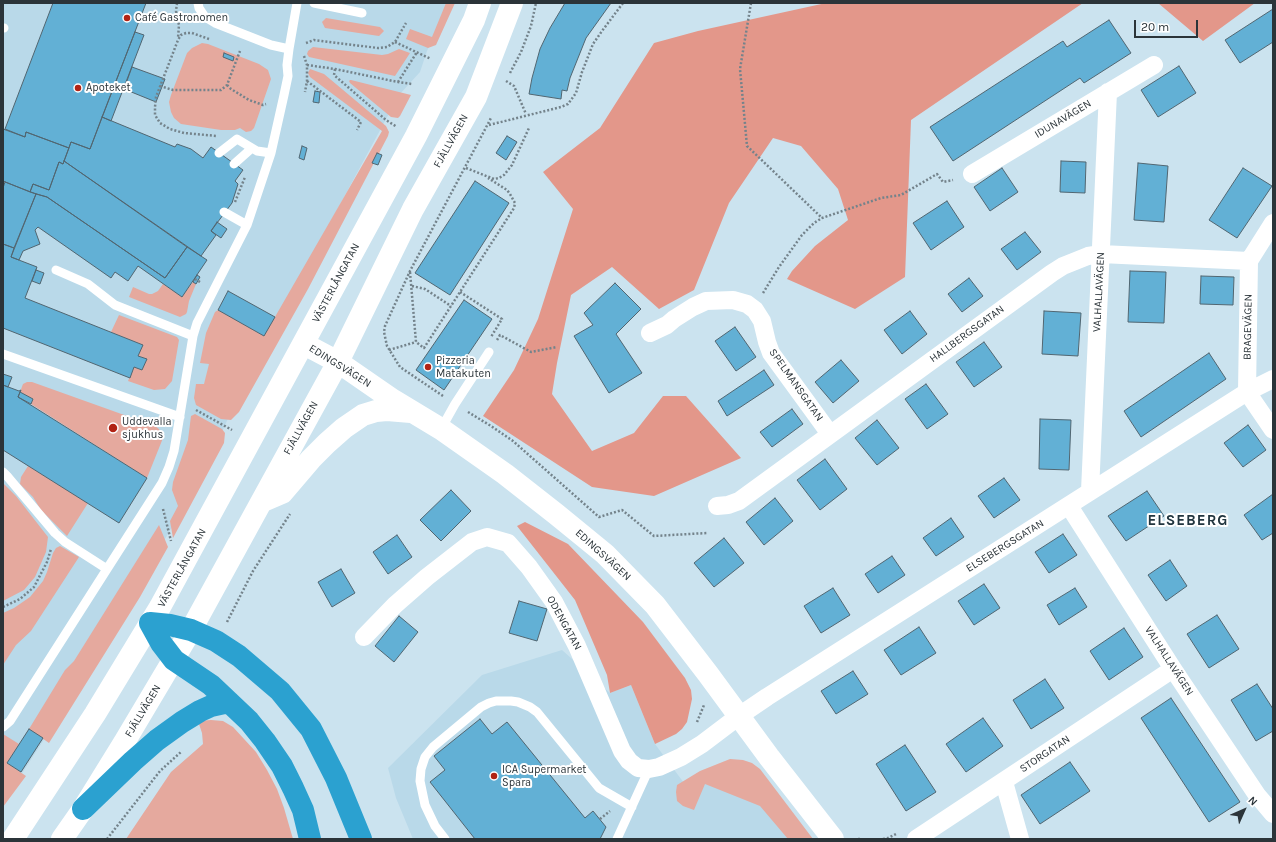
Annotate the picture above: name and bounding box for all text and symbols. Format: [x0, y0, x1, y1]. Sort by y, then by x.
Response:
place label: Café Gastronomen [135, 11, 228, 25]
scale bar [1136, 12, 1200, 38]
marker: Café Gastronomen [122, 13, 132, 23]
text: 20 m [1141, 20, 1169, 34]
place label: Apoteket [86, 81, 131, 95]
marker: Apoteket [73, 83, 83, 93]
street label: IDUNAVÄGEN [1032, 97, 1094, 141]
street label: FJÄLLVÄGEN [431, 112, 471, 170]
street label: VÄSTERLÅNGATAN [310, 241, 362, 325]
street label: VALHALLAVÄGEN [1090, 252, 1108, 332]
street label: BRAGEVÄGEN [1241, 294, 1255, 360]
street label: HALLBERGSGATAN [927, 302, 1007, 366]
street label: EDINGSVÄGEN [307, 342, 373, 390]
street label: SPELMANSGATAN [766, 346, 826, 424]
place label: Pizzeria Matakuten [436, 354, 491, 380]
marker: Pizzeria Matakuten [423, 362, 433, 372]
street label: FJÄLLVÄGEN [281, 399, 321, 457]
place label: Uddevalla sjukhus [122, 415, 172, 441]
marker: Uddevalla sjukhus [107, 422, 119, 434]
district label: ELSEBERG [1148, 512, 1228, 530]
street label: ELSEBERGSGATAN [964, 517, 1046, 575]
street label: VÄSTERLÅNGATAN [155, 526, 209, 610]
street label: EDINGSVÄGEN [572, 526, 634, 584]
street label: ODENGATAN [544, 594, 584, 652]
street label: VALHALLAVÄGEN [1142, 624, 1196, 698]
street label: FJÄLLVÄGEN [122, 682, 164, 740]
street label: STORGATAN [1017, 732, 1073, 776]
place label: ICA Supermarket Spara [502, 763, 586, 789]
marker: ICA Supermarket Spara [489, 771, 499, 781]
north arrow [1224, 790, 1264, 830]
text: N [1245, 794, 1260, 809]

